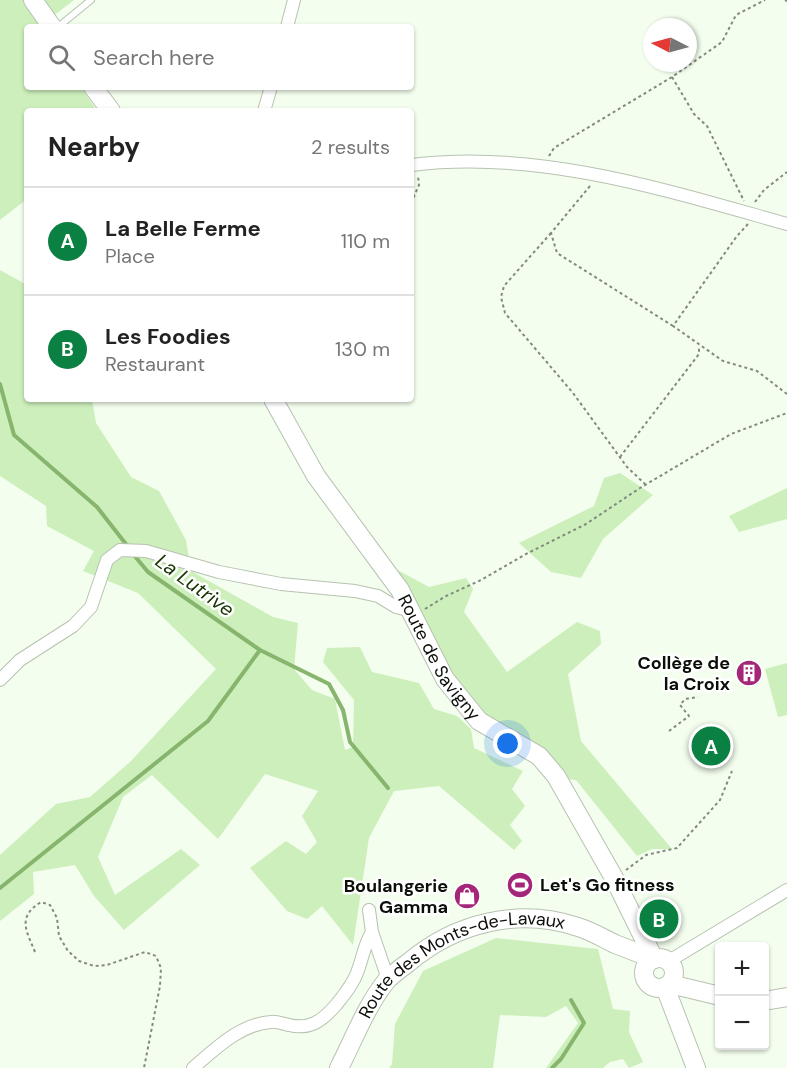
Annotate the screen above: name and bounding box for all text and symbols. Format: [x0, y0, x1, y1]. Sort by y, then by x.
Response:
north arrow [643, 18, 697, 72]
search box [24, 24, 414, 90]
icon: search [45, 41, 78, 74]
text: Search here [93, 43, 214, 72]
text: Nearby [48, 130, 140, 164]
text: 2 results [311, 134, 390, 160]
text: La Belle Ferme [105, 214, 261, 243]
text: A [60, 228, 75, 254]
text: 110 m [341, 228, 390, 254]
text: Place [105, 243, 155, 269]
text: Les Foodies [105, 322, 231, 351]
text: B [61, 336, 74, 362]
text: 130 m [335, 336, 390, 362]
text: Restaurant [105, 351, 205, 377]
water label: La Lutrive [150, 548, 240, 622]
street label: Route de Savigny [392, 590, 486, 725]
place label: Collège de la Croix [637, 651, 730, 696]
building icon: Collège de la Croix [734, 658, 764, 688]
pin: A [692, 724, 730, 768]
your location [493, 729, 522, 758]
sports icon: Let's Go fitness [505, 870, 535, 900]
place label: Let's Go fitness [540, 873, 675, 897]
place label: Boulangerie Gamma [344, 874, 448, 919]
shop icon: Boulangerie Gamma [452, 881, 482, 911]
pin: B [640, 896, 678, 942]
street label: Route des Monts-de-Lavaux [353, 906, 567, 1023]
map controls [715, 942, 769, 1050]
button: + [715, 942, 769, 996]
button: − [715, 996, 769, 1050]

